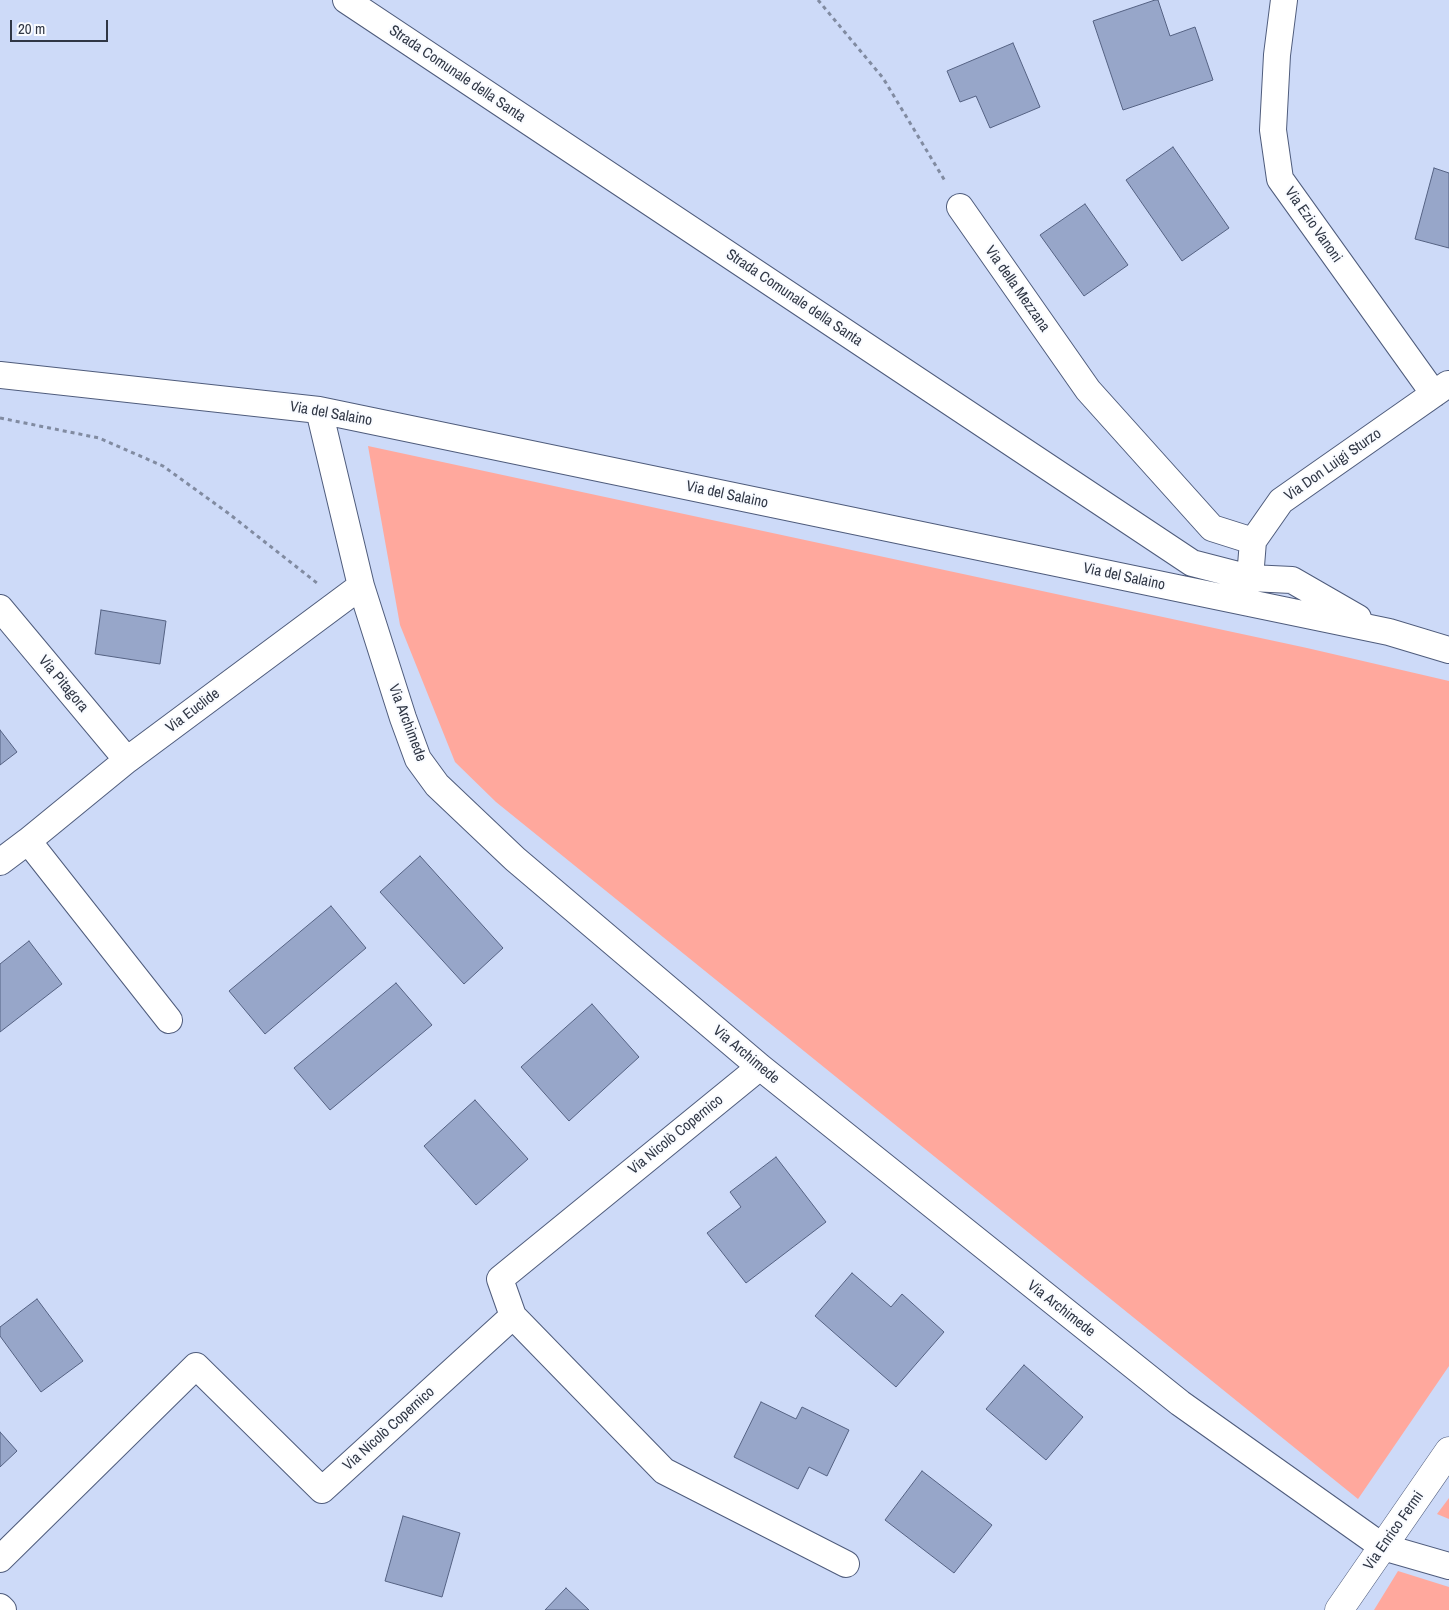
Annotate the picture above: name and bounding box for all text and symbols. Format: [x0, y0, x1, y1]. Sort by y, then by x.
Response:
scale bar [12, 10, 110, 42]
text: 20 m [18, 18, 45, 39]
street label: Strada Comunale della Santa [385, 22, 529, 126]
street label: Via Ezio Vanoni [1280, 184, 1346, 266]
street label: Via della Mezzana [981, 242, 1053, 336]
street label: Strada Comunale della Santa [722, 246, 866, 350]
street label: Via del Salaino [288, 398, 374, 430]
street label: Via Don Luigi Sturzo [1281, 425, 1385, 505]
street label: Via del Salaino [684, 478, 770, 512]
street label: Via del Salaino [1081, 560, 1167, 594]
street label: Via Pitagora [34, 652, 92, 716]
street label: Via Archimede [384, 682, 430, 764]
street label: Via Euclide [163, 685, 223, 737]
street label: Via Archimede [709, 1022, 783, 1088]
street label: Via Nicolò Copernico [625, 1091, 727, 1179]
street label: Via Archimede [1023, 1277, 1099, 1341]
street label: Via Nicolò Copernico [340, 1383, 438, 1475]
street label: Via Enrico Fermi [1360, 1488, 1428, 1574]

